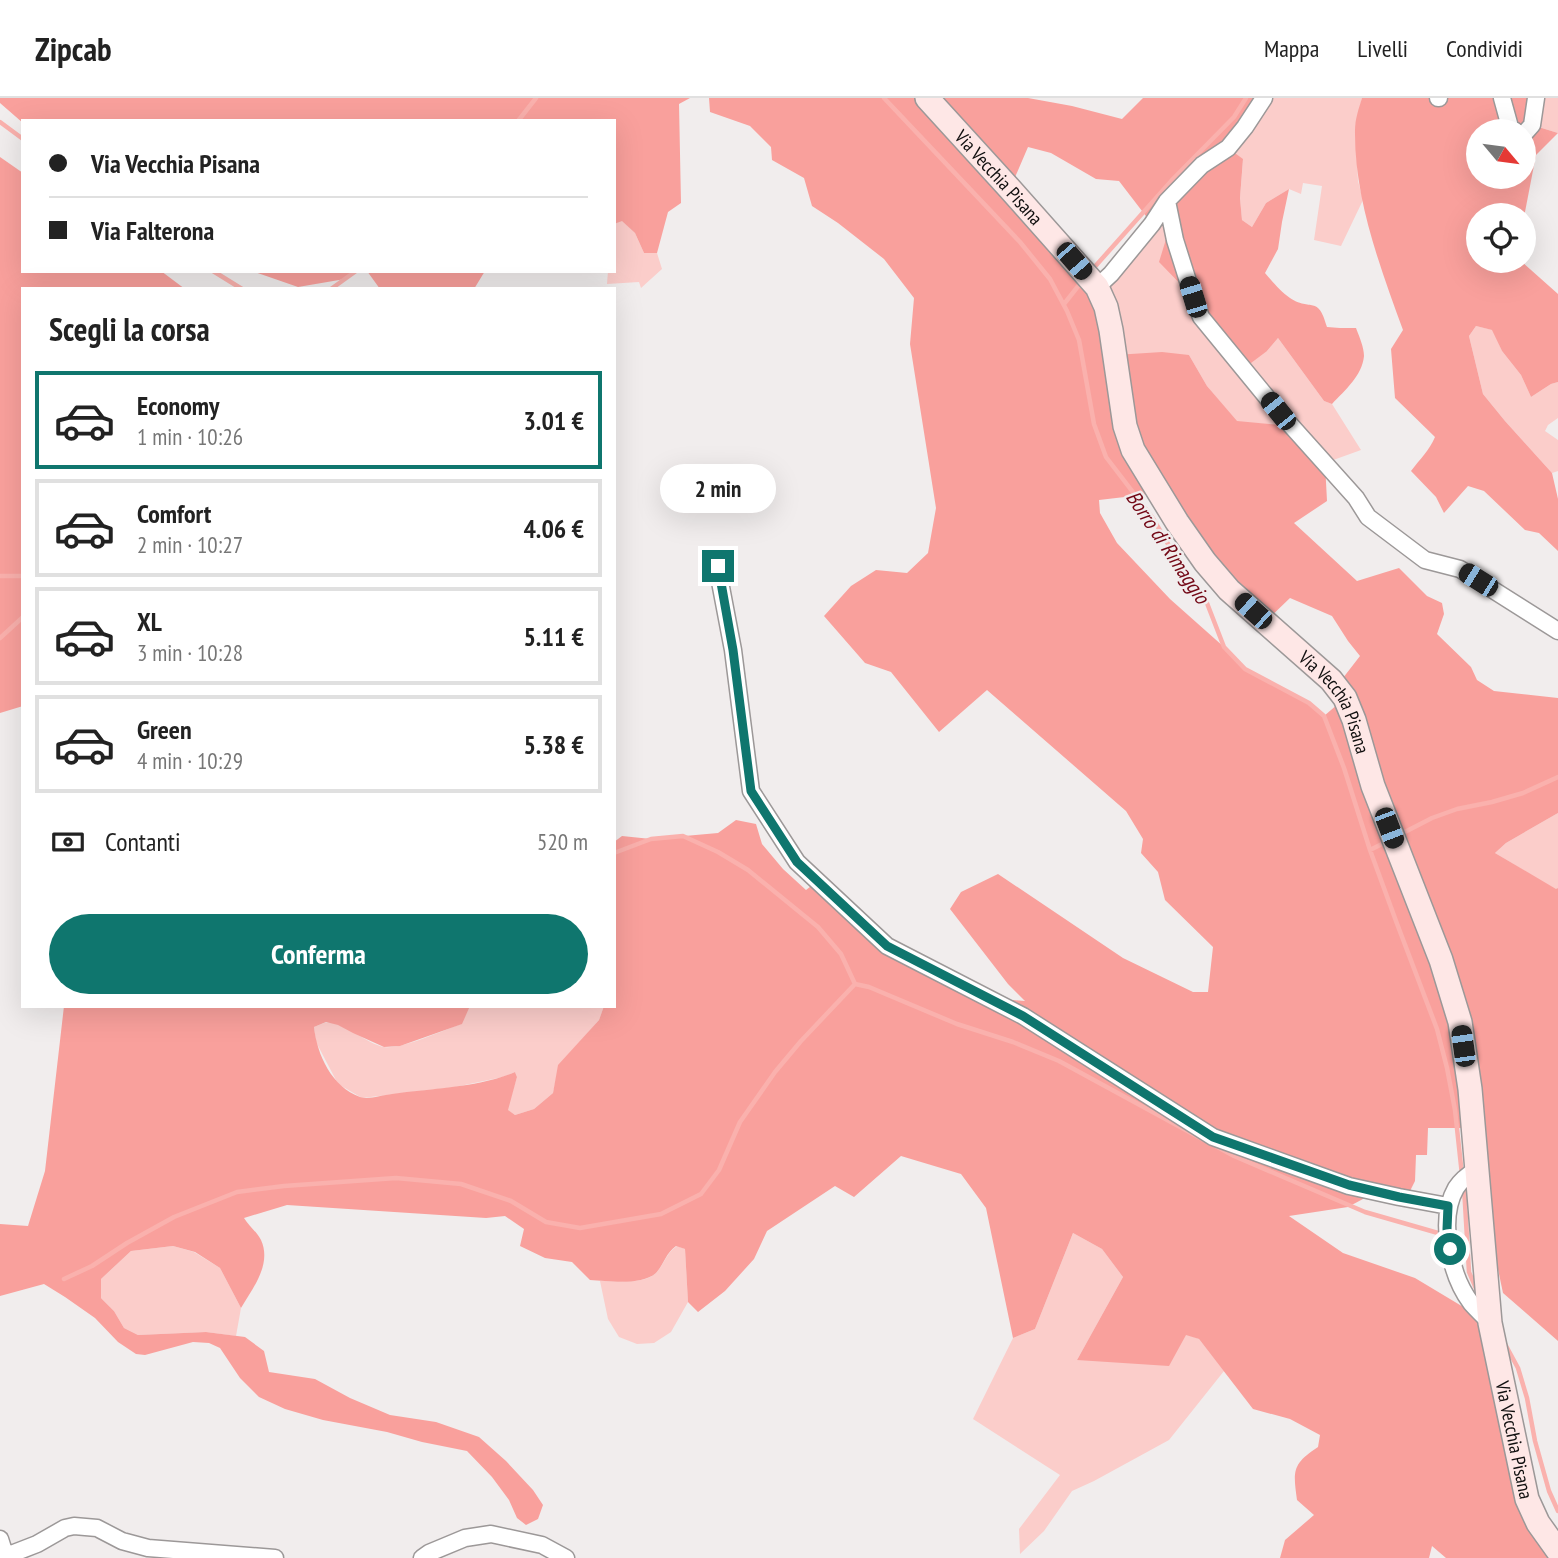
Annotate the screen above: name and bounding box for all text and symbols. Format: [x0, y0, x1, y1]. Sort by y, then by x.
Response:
text: Zipcab [35, 27, 112, 70]
text: Mappa [1264, 33, 1319, 64]
text: Livelli [1357, 33, 1408, 64]
text: Condividi [1446, 33, 1523, 64]
north arrow [1466, 119, 1536, 189]
map controls [1466, 119, 1536, 273]
street label: Via Vecchia Pisana [949, 124, 1048, 230]
text: Via Vecchia Pisana [91, 147, 260, 180]
button: locate [1466, 203, 1536, 273]
text: Via Falterona [91, 214, 214, 247]
car [1053, 238, 1096, 284]
car [1177, 274, 1210, 320]
text: Scegli la corsa [49, 308, 210, 350]
car [1257, 388, 1300, 434]
icon: car [53, 389, 116, 452]
text: Economy [137, 389, 219, 422]
text: 3.01 € [523, 404, 584, 437]
text: 1 min · 10:26 [137, 422, 243, 451]
callout: 2 min [660, 464, 776, 514]
text: 2 min [695, 474, 741, 503]
water label: Borro di Rimaggio [1120, 485, 1217, 610]
icon: car [53, 497, 116, 560]
text: Comfort [137, 497, 211, 530]
text: 4.06 € [523, 512, 584, 545]
text: 2 min · 10:27 [137, 530, 243, 559]
route end [702, 550, 734, 582]
car [1455, 560, 1502, 600]
car [1231, 589, 1276, 633]
icon: car [53, 605, 116, 668]
text: XL [137, 605, 162, 638]
text: 5.11 € [523, 620, 584, 653]
text: 3 min · 10:28 [137, 638, 243, 667]
street label: Via Vecchia Pisana [1293, 645, 1375, 756]
icon: car [53, 713, 116, 776]
text: Green [137, 713, 192, 746]
text: 5.38 € [523, 728, 584, 761]
text: 4 min · 10:29 [137, 746, 243, 775]
car [1372, 805, 1407, 851]
icon: cash [49, 823, 87, 861]
text: Contanti [105, 825, 181, 858]
text: 520 m [537, 827, 588, 856]
button: Conferma [49, 914, 588, 994]
car [1450, 1024, 1477, 1068]
route start [1434, 1233, 1466, 1265]
street label: Via Vecchia Pisana [1490, 1378, 1539, 1501]

